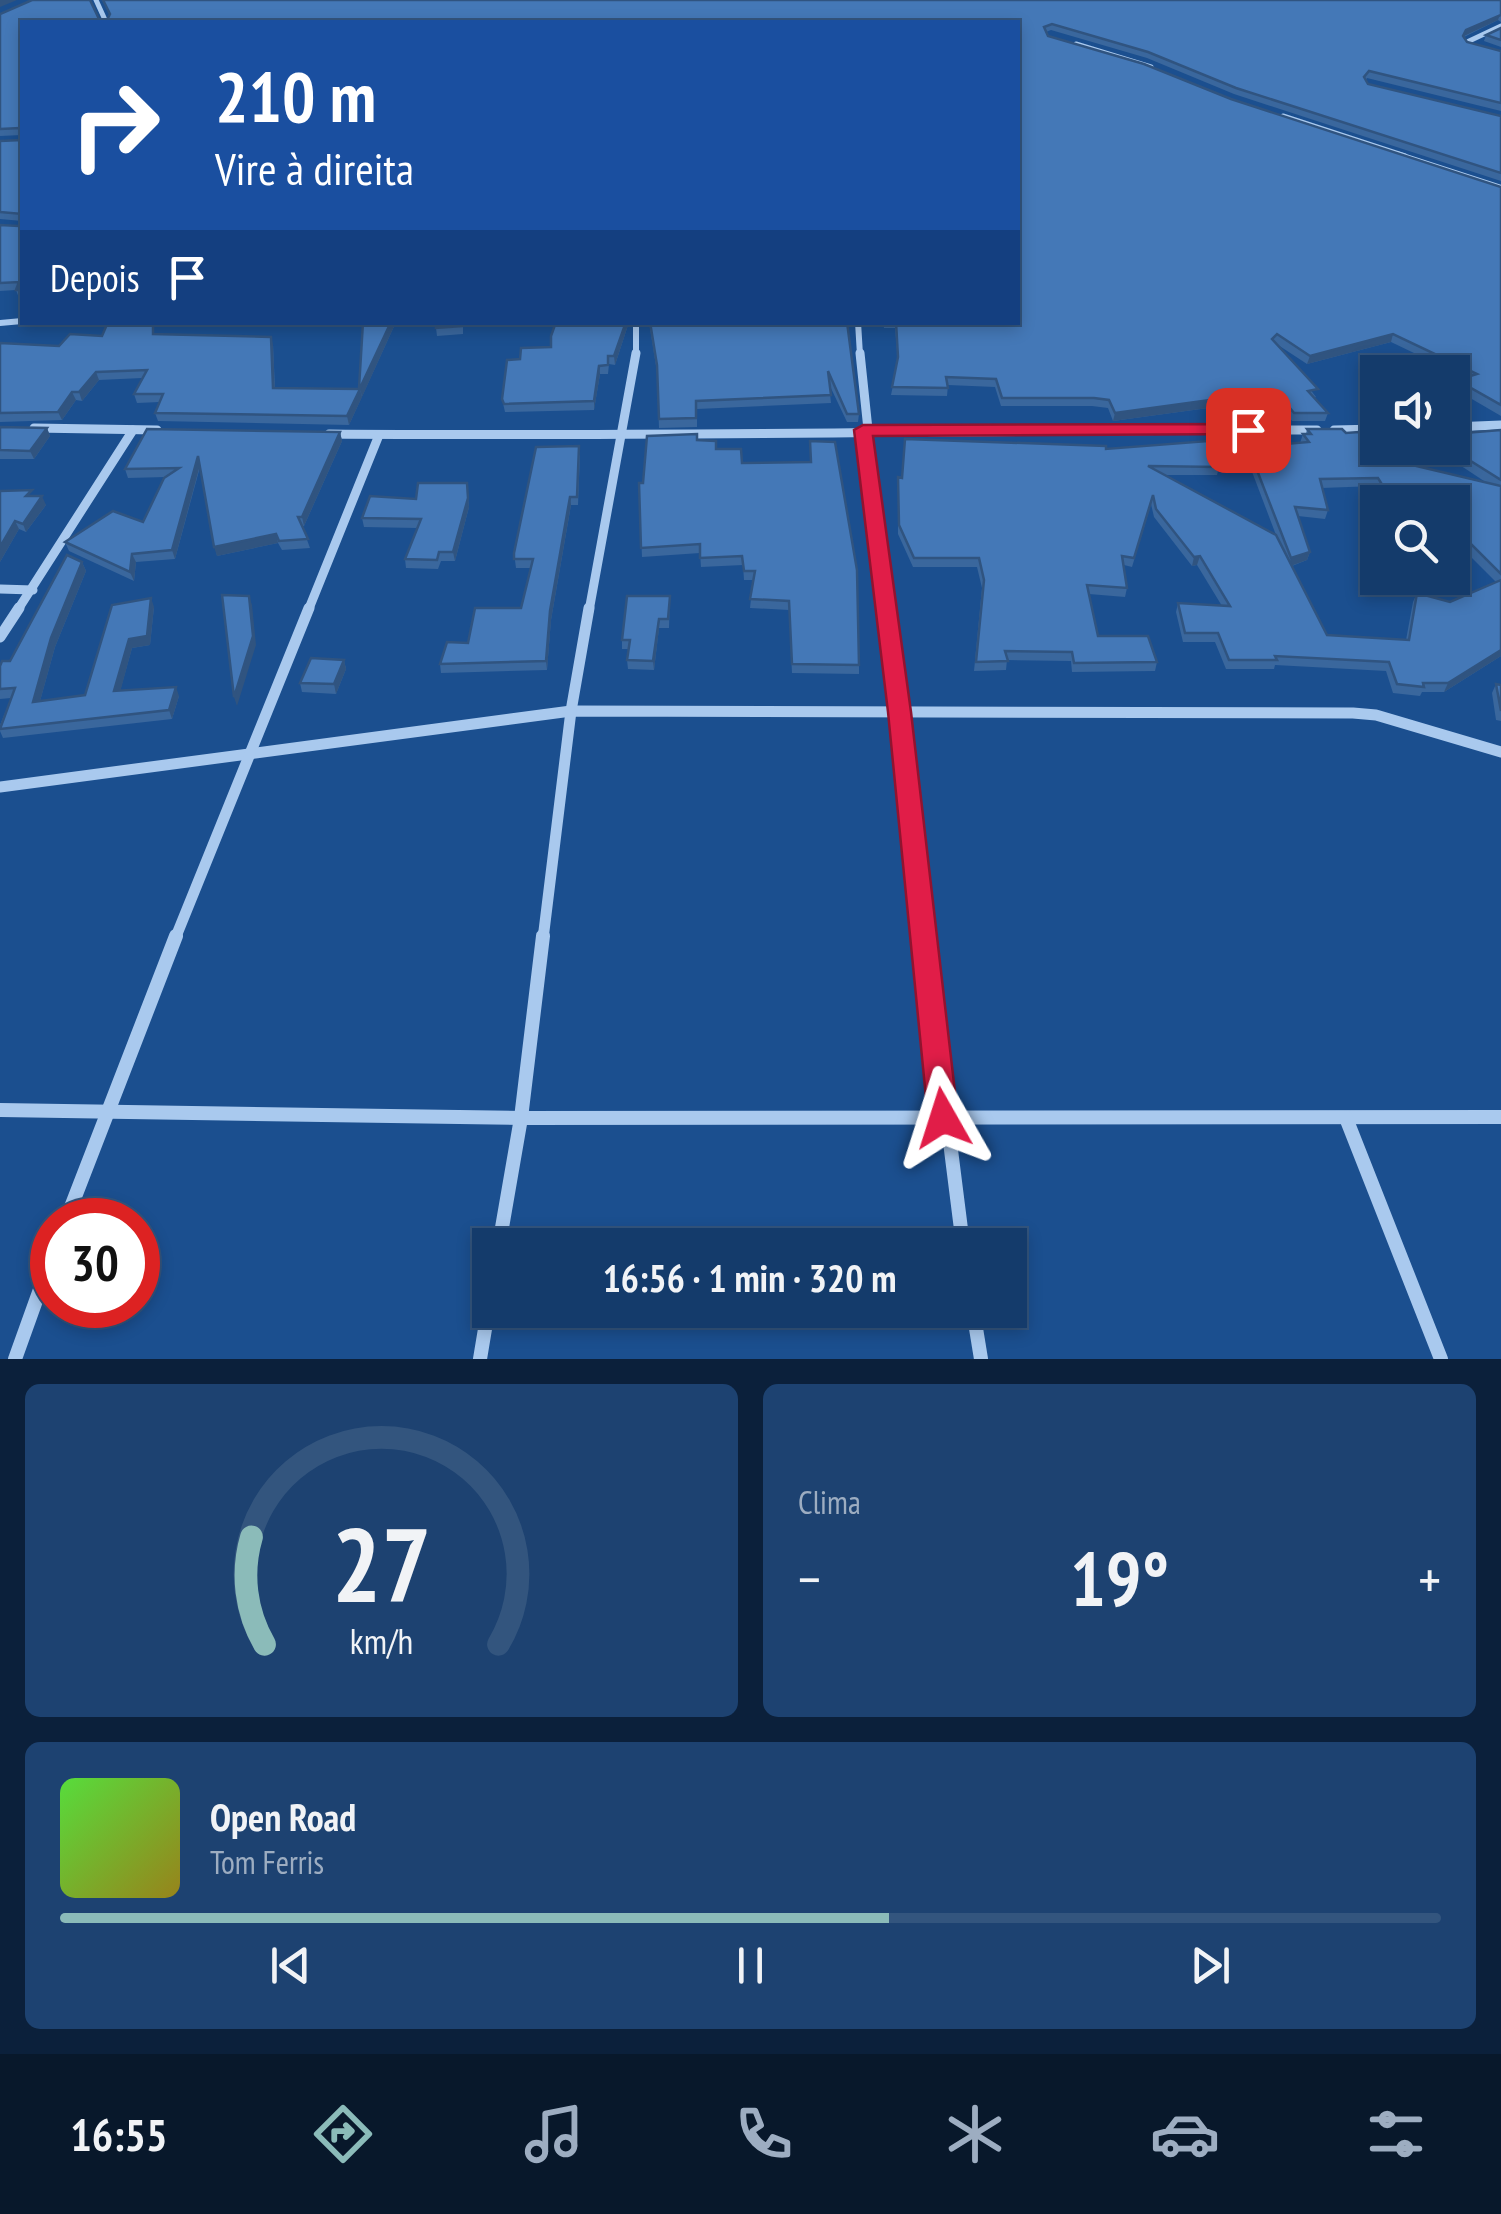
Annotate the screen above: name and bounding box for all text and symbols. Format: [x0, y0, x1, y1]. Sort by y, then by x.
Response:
text: 210 m [215, 51, 376, 141]
icon: right [50, 60, 180, 190]
text: Vire à direita [215, 139, 414, 197]
icon: arrive [160, 250, 215, 305]
text: Depois [50, 253, 140, 302]
map controls [1360, 355, 1470, 595]
button: sound [1360, 355, 1470, 465]
pin [1206, 388, 1291, 473]
icon: arrive [1221, 403, 1276, 458]
button: search [1360, 485, 1470, 595]
position arrow [891, 1066, 995, 1170]
speed limit sign: 30 [30, 1198, 160, 1328]
text: 16:56 · 1 min · 320 m [603, 1253, 896, 1302]
text: Clima [798, 1481, 861, 1523]
text: 27 [332, 1496, 431, 1631]
text: 19° [1070, 1530, 1169, 1627]
text: − [798, 1543, 821, 1614]
text: + [1418, 1543, 1441, 1614]
text: km/h [350, 1618, 413, 1664]
text: Open Road [210, 1792, 356, 1841]
text: Tom Ferris [210, 1841, 324, 1883]
icon: previous [263, 1938, 318, 1993]
icon: pause [723, 1938, 778, 1993]
icon: next [1183, 1938, 1238, 1993]
icon: directions [308, 2099, 378, 2169]
icon: music [519, 2099, 589, 2169]
icon: phone [729, 2099, 799, 2169]
icon: climate [940, 2099, 1010, 2169]
icon: car [1150, 2099, 1220, 2169]
icon: filters [1361, 2099, 1431, 2169]
text: 16:55 [70, 2105, 168, 2163]

